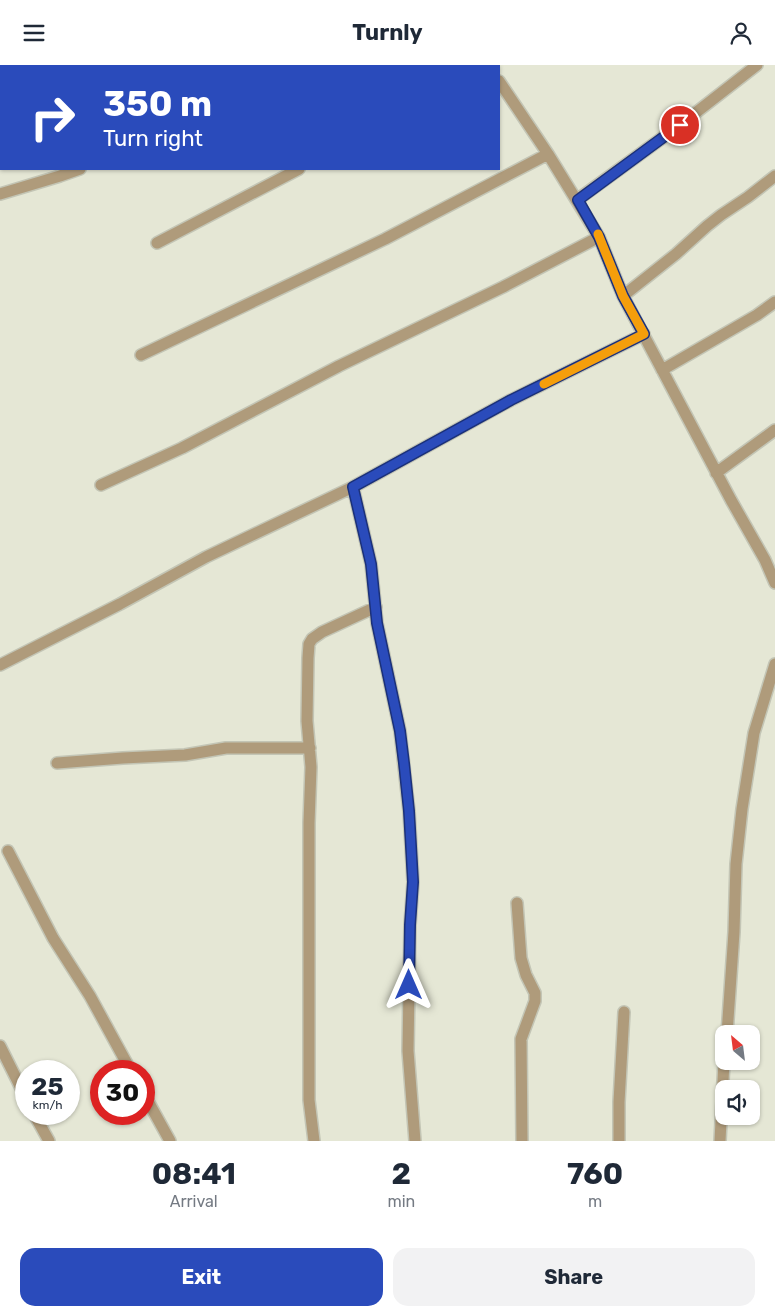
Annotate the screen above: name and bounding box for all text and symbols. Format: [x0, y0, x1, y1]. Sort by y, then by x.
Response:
icon: menu [20, 19, 48, 47]
text: Turnly [352, 19, 423, 46]
icon: person [727, 19, 755, 47]
text: 350 m [103, 83, 212, 125]
icon: right [20, 85, 85, 150]
pin [659, 104, 701, 146]
icon: arrive [666, 111, 694, 139]
text: Turn right [103, 125, 203, 152]
position arrow [382, 958, 434, 1010]
north arrow [715, 1025, 760, 1070]
map controls [715, 1025, 760, 1125]
speed limit sign: 30 [90, 1060, 155, 1125]
text: 25 [31, 1072, 64, 1101]
button: sound [715, 1080, 760, 1125]
text: km/h [33, 1098, 62, 1112]
text: 08:41 [152, 1156, 236, 1192]
text: 2 [392, 1156, 411, 1192]
text: 760 [567, 1156, 623, 1192]
text: Arrival [170, 1192, 218, 1211]
text: min [387, 1192, 415, 1211]
text: m [588, 1192, 602, 1211]
button: Exit [20, 1248, 383, 1306]
button: Share [393, 1248, 755, 1306]

